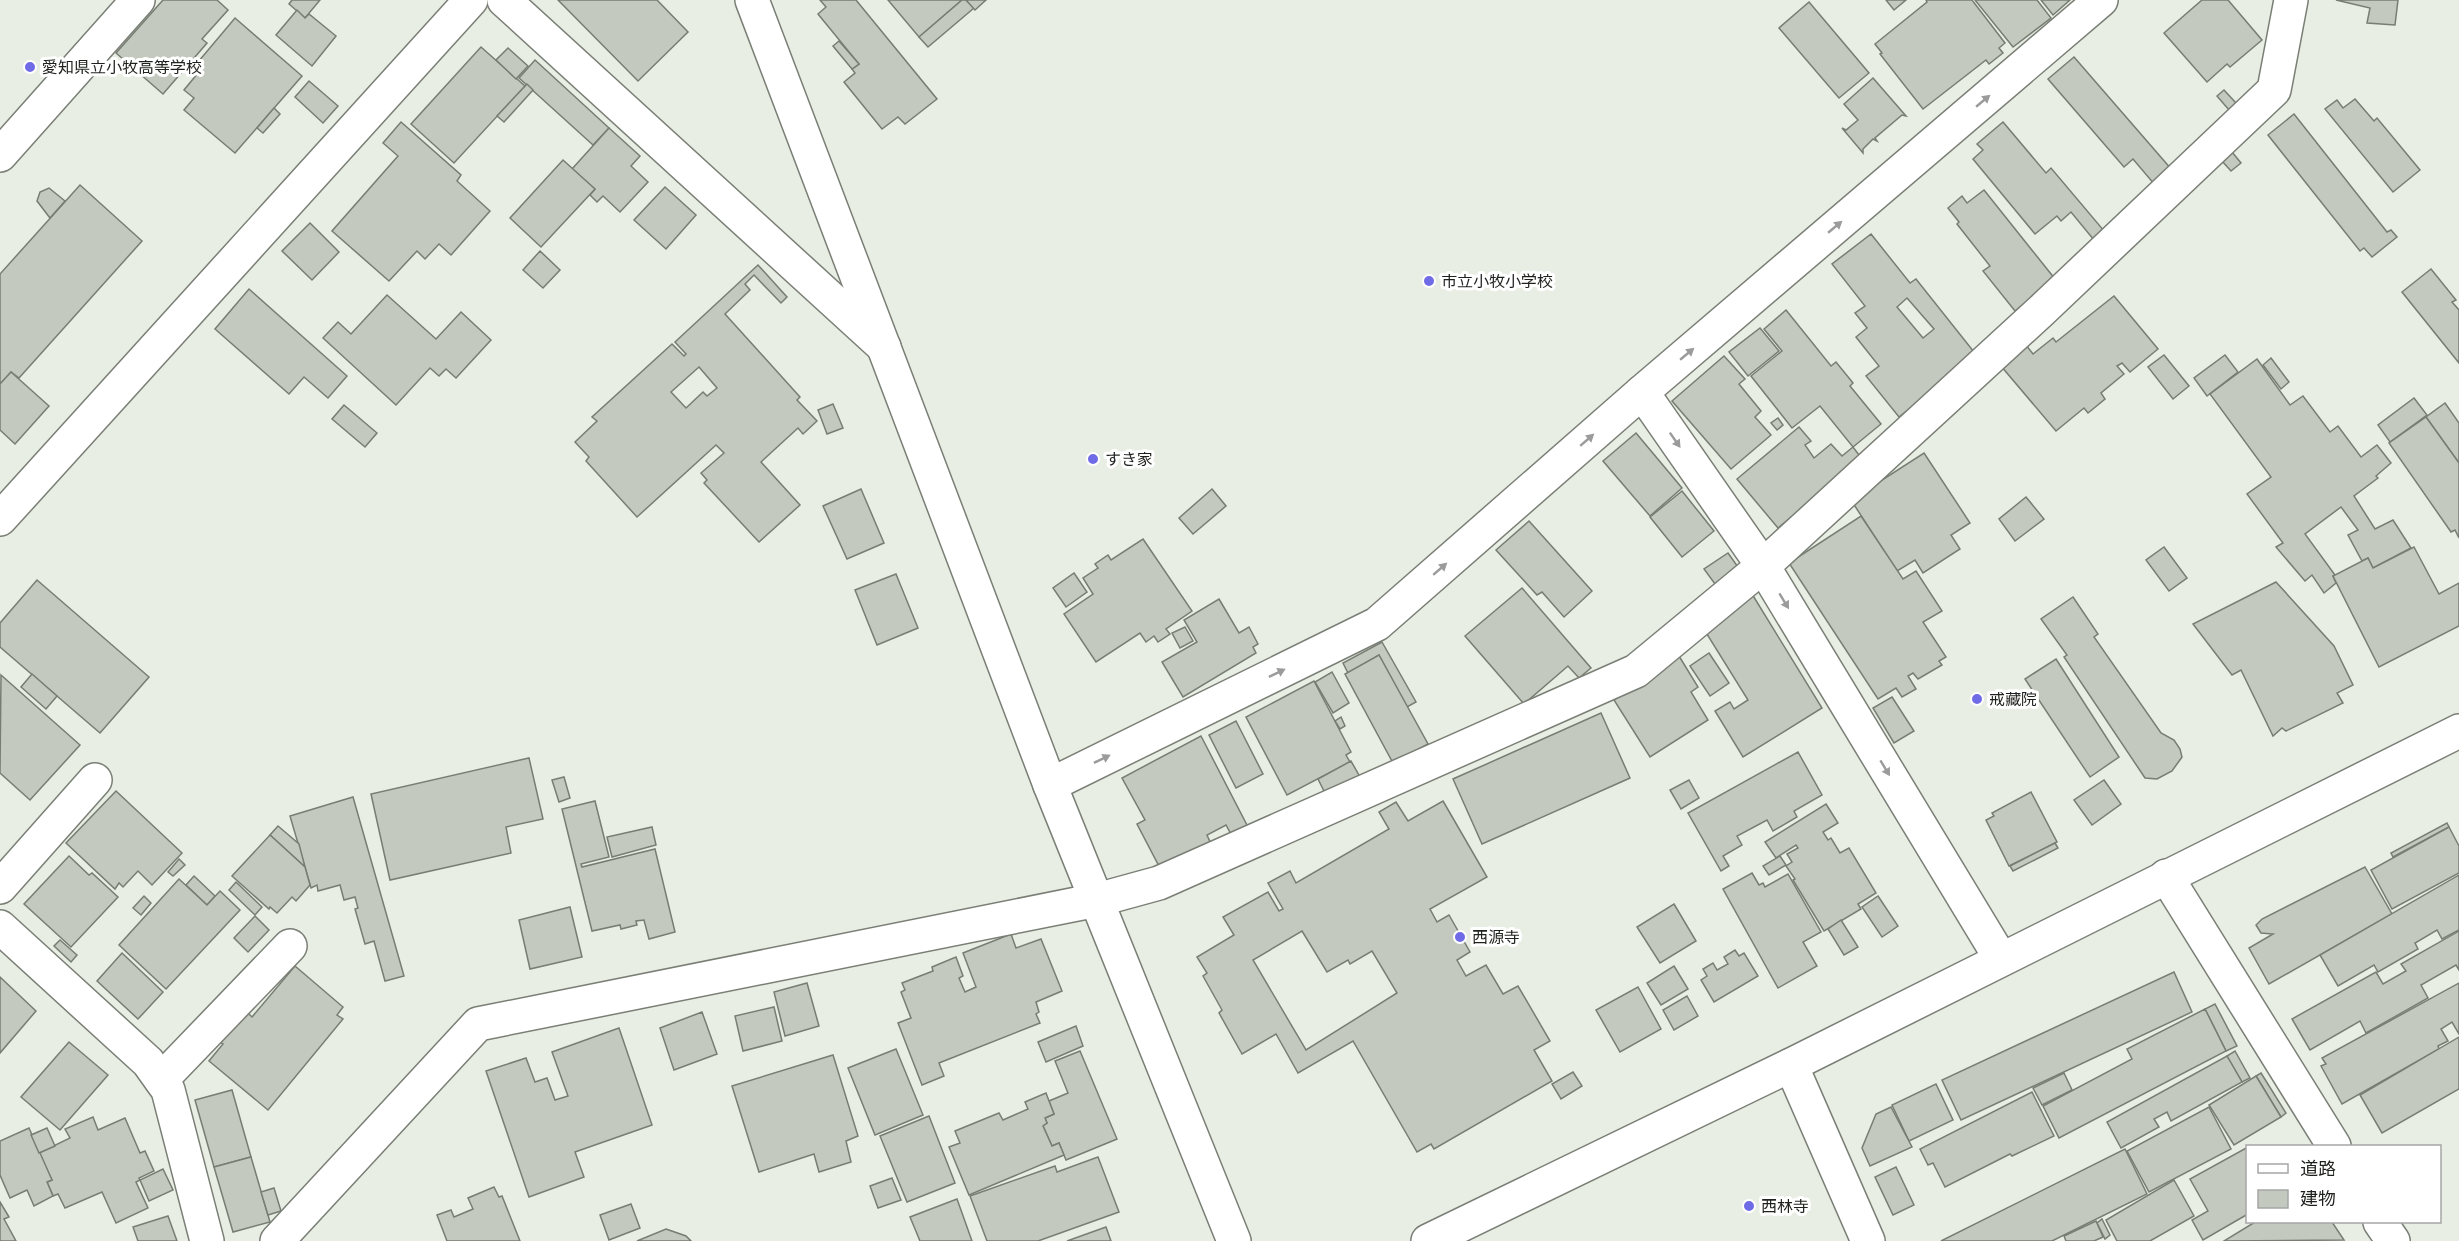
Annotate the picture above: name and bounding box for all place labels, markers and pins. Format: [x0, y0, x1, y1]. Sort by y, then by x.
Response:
place label: 愛知県立小牧高等学校 [42, 57, 202, 79]
marker: 愛知県立小牧高等学校 [23, 60, 37, 74]
place label: 市立小牧小学校 [1441, 271, 1553, 293]
marker: 市立小牧小学校 [1422, 274, 1436, 288]
place label: すき家 [1105, 449, 1153, 471]
marker: すき家 [1086, 452, 1100, 466]
place label: 戒藏院 [1989, 689, 2037, 711]
marker: 戒藏院 [1970, 692, 1984, 706]
place label: 西源寺 [1472, 927, 1520, 949]
marker: 西源寺 [1453, 930, 1467, 944]
place label: 西林寺 [1761, 1196, 1809, 1218]
marker: 西林寺 [1742, 1199, 1756, 1213]

